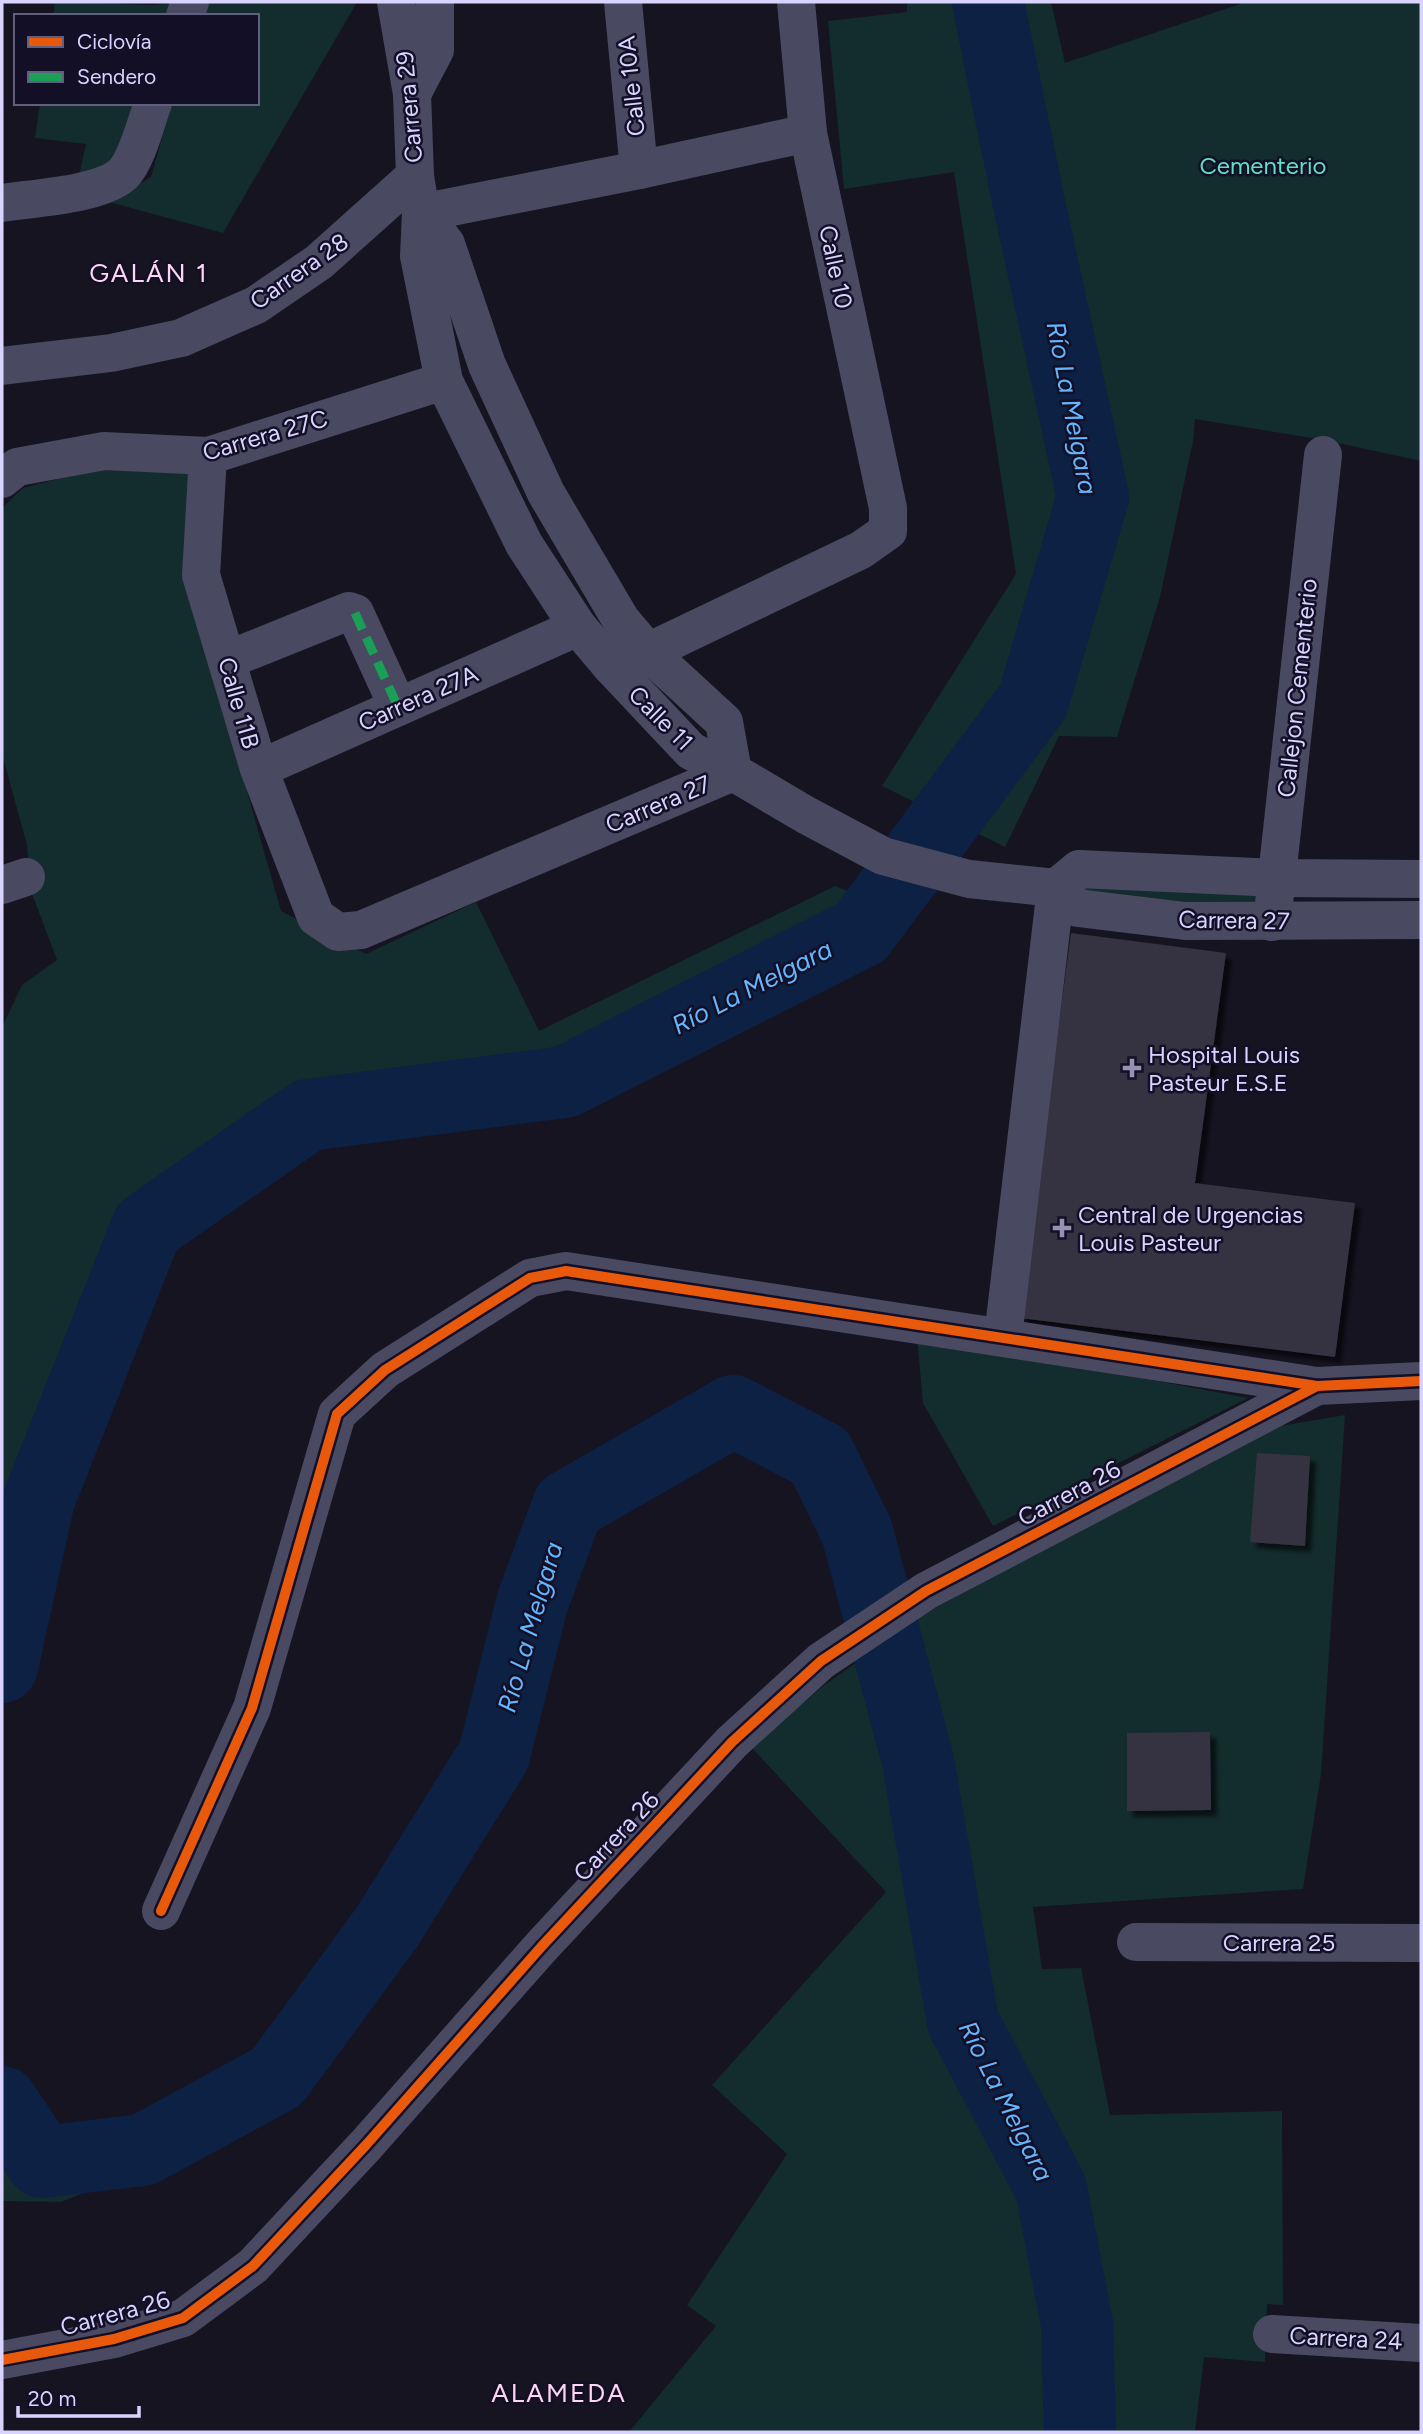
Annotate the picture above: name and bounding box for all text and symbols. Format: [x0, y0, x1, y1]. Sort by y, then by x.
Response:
legend [14, 14, 259, 105]
text: Ciclovía [77, 29, 151, 54]
street label: Calle 10A [611, 34, 651, 138]
street label: Carrera 29 [390, 50, 428, 164]
text: Sendero [77, 64, 156, 89]
park label: Cementerio [1199, 151, 1327, 180]
street label: Calle 10 [813, 223, 859, 311]
street label: Carrera 28 [244, 227, 354, 315]
district label: GALÁN 1 [89, 257, 209, 289]
water label: Río La Melgara [1040, 319, 1104, 497]
street label: Carrera 27C [199, 403, 331, 467]
street label: Callejon Cementerio [1271, 577, 1323, 799]
street label: Calle 11B [212, 654, 266, 752]
street label: Carrera 27A [354, 658, 483, 737]
street label: Calle 11 [623, 680, 699, 756]
street label: Carrera 27 [601, 769, 715, 839]
street label: Carrera 27 [1178, 905, 1290, 935]
water label: Río La Melgara [666, 933, 838, 1041]
place label: Hospital Louis Pasteur E.S.E [1148, 1040, 1300, 1097]
marker: Hospital Louis Pasteur E.S.E [1122, 1058, 1142, 1078]
place label: Central de Urgencias Louis Pasteur [1078, 1200, 1303, 1257]
marker: Central de Urgencias Louis Pasteur [1052, 1218, 1072, 1238]
street label: Carrera 26 [1013, 1454, 1125, 1532]
water label: Río La Melgara [490, 1538, 570, 1716]
street label: Carrera 26 [567, 1785, 665, 1887]
street label: Carrera 25 [1223, 1928, 1335, 1957]
water label: Río La Melgara [952, 2015, 1060, 2187]
street label: Carrera 26 [57, 2284, 173, 2342]
street label: Carrera 24 [1289, 2321, 1404, 2355]
scale bar [18, 2374, 138, 2418]
district label: ALAMEDA [491, 2377, 627, 2409]
text: 20 m [28, 2386, 76, 2411]

